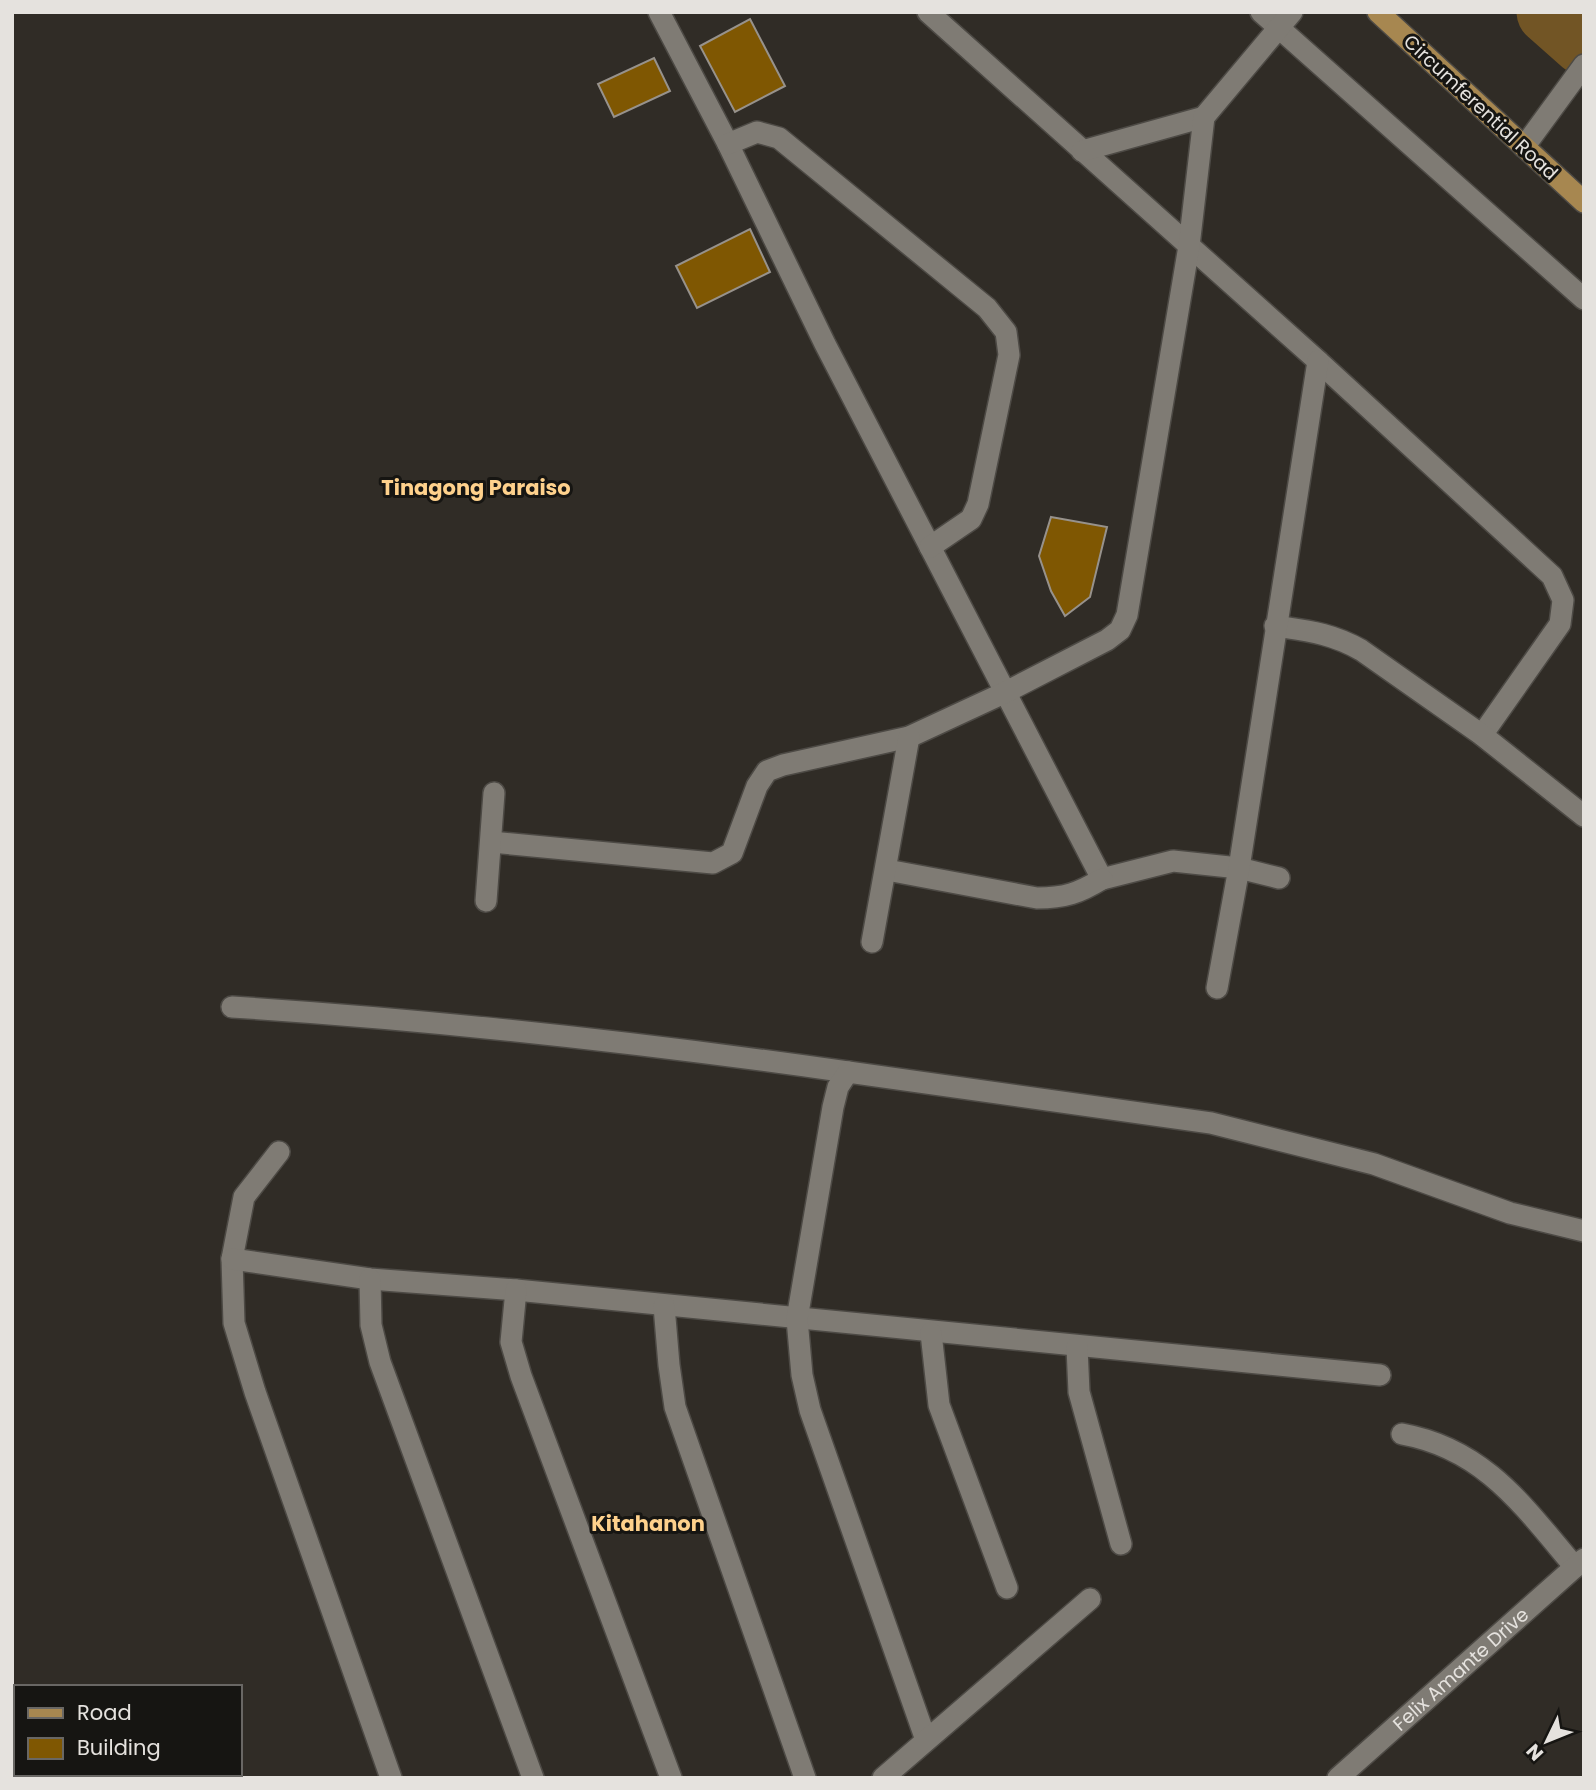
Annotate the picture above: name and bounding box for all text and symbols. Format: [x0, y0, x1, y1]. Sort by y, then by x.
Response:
street label: Circumferential Road [1397, 28, 1564, 186]
district label: Tinagong Paraiso [381, 473, 571, 502]
district label: Kitahanon [591, 1509, 705, 1538]
street label: Felix Amante Drive [1387, 1601, 1535, 1737]
legend [14, 1685, 242, 1776]
text: Road [77, 1698, 132, 1727]
north arrow [1512, 1706, 1582, 1776]
text: Building [77, 1733, 161, 1762]
text: N [1520, 1738, 1550, 1767]

